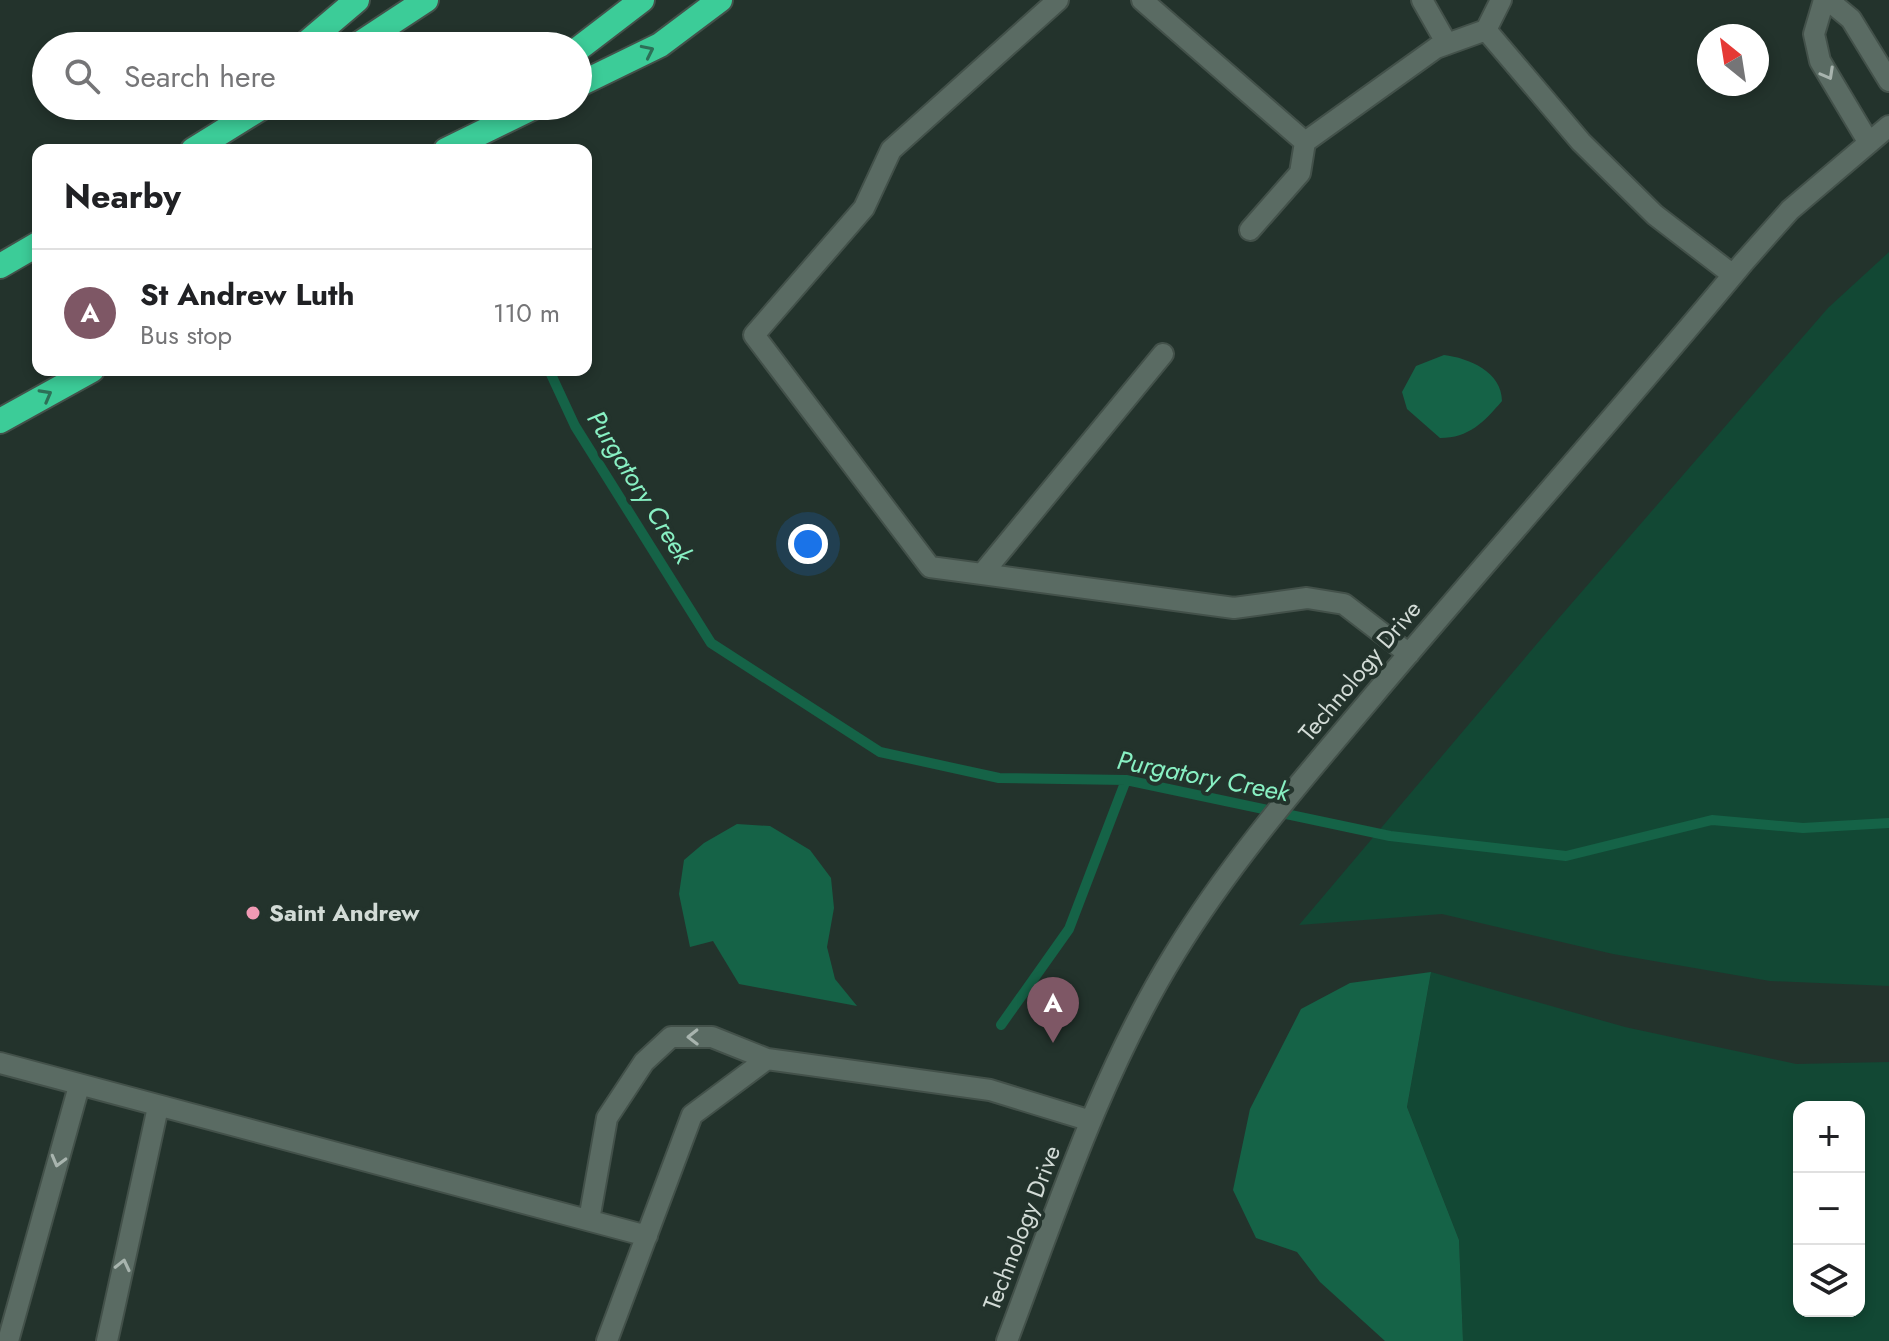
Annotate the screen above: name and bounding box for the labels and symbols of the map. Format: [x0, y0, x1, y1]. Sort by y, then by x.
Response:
north arrow [1697, 24, 1769, 96]
one-way arrow [640, 45, 654, 61]
one-way arrow [1818, 65, 1834, 80]
one-way arrow [38, 390, 52, 405]
water label: Purgatory Creek [578, 403, 703, 573]
your location [788, 524, 828, 564]
street label: Technology Drive [1290, 593, 1429, 749]
water label: Purgatory Creek [1114, 741, 1294, 812]
place label: Saint Andrew [269, 895, 420, 930]
marker: Saint Andrew [244, 904, 262, 922]
pin: A [1027, 977, 1079, 1043]
one-way arrow [686, 1028, 699, 1046]
street label: Technology Drive [974, 1140, 1069, 1315]
one-way arrow [51, 1153, 67, 1167]
one-way arrow [114, 1258, 131, 1272]

